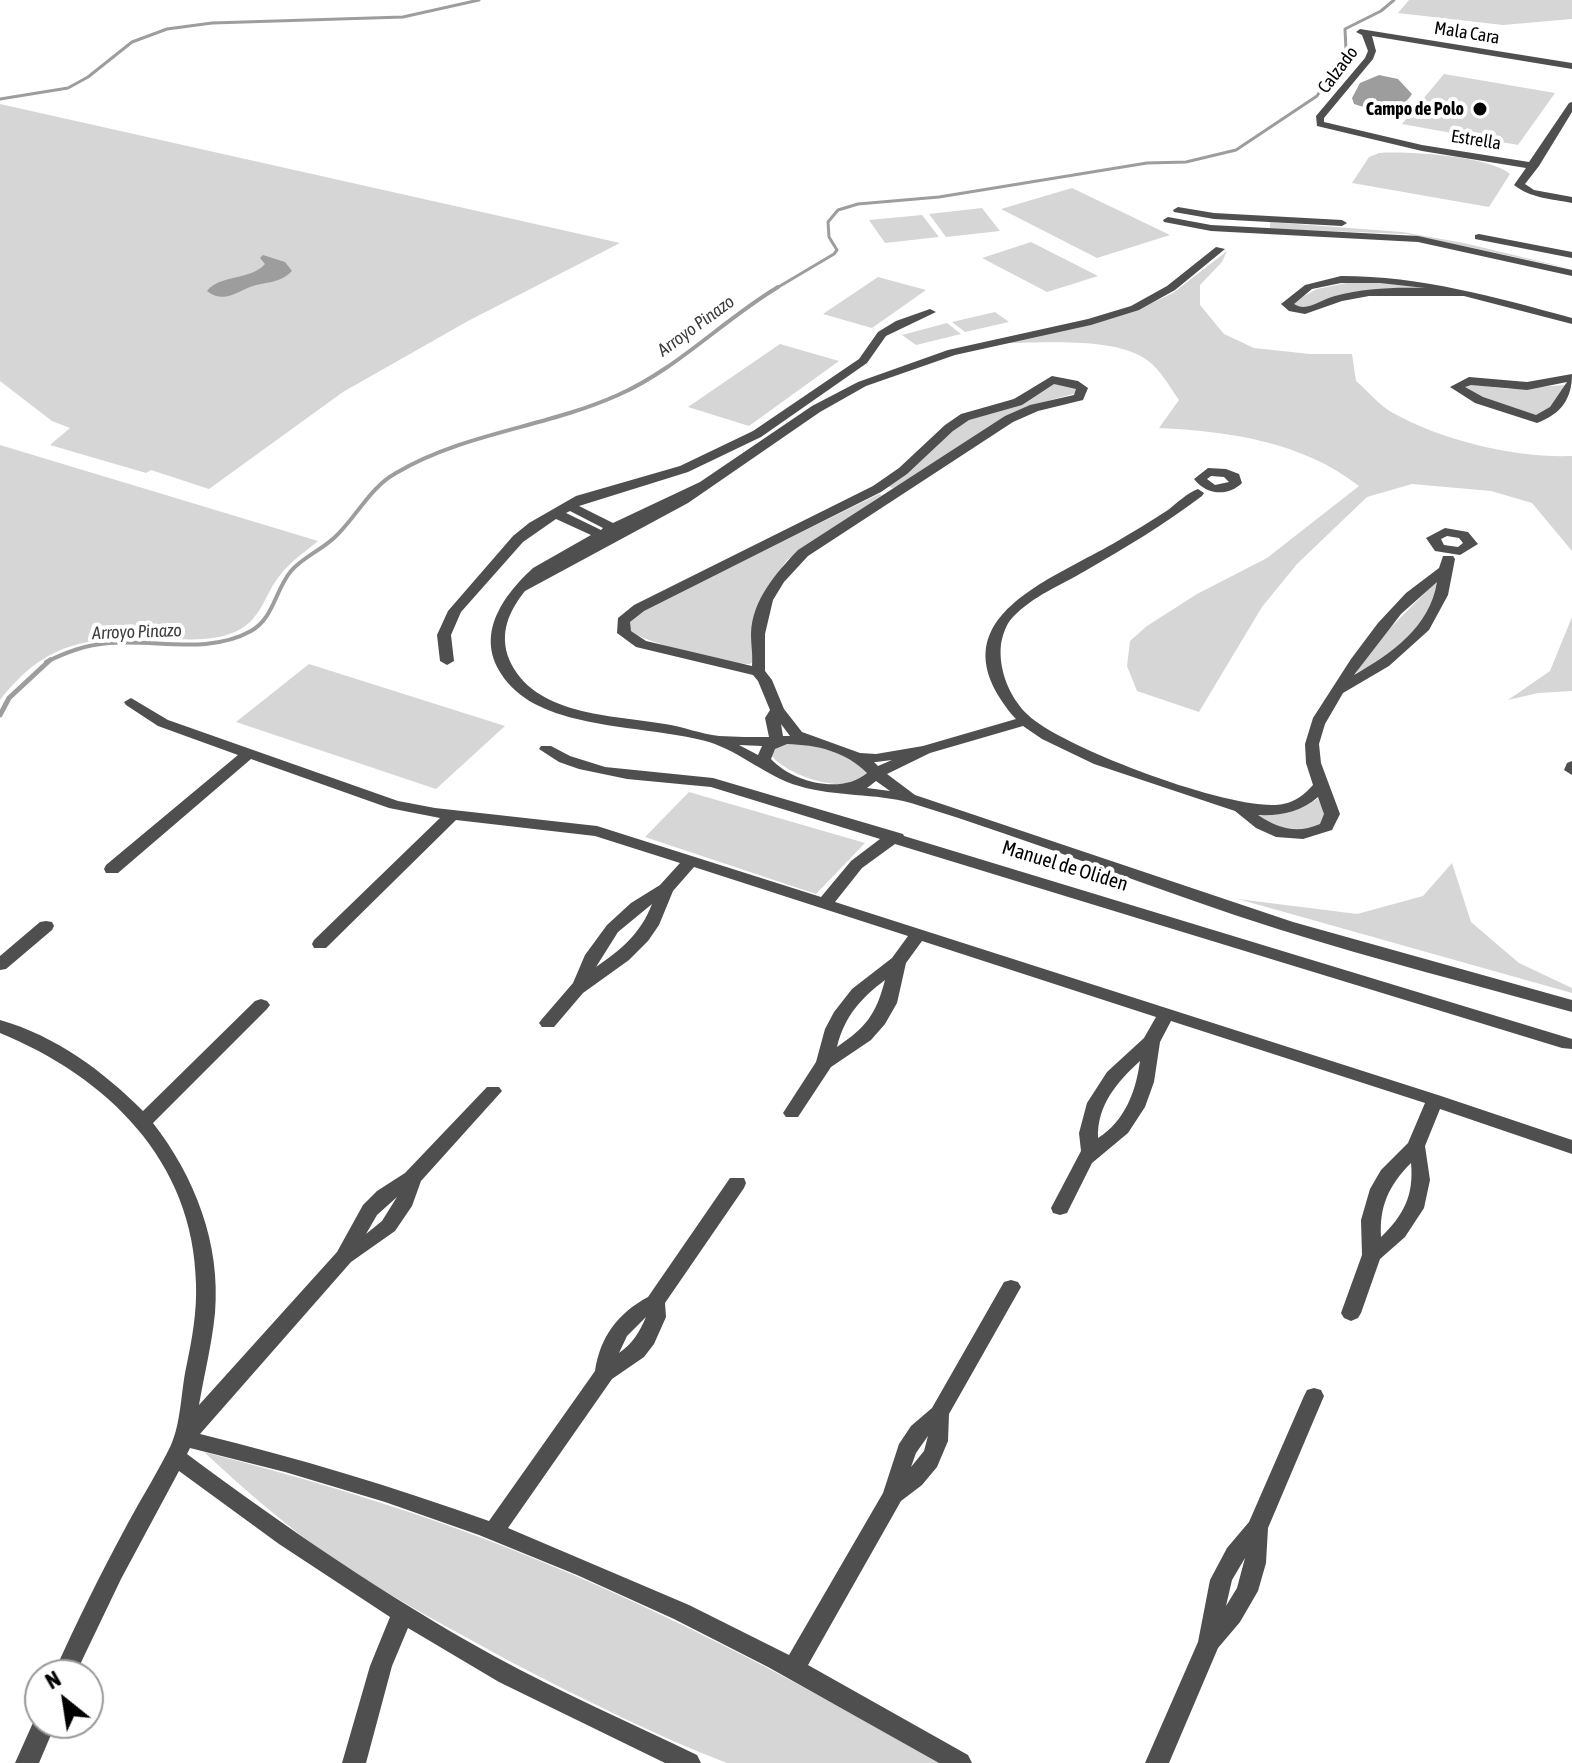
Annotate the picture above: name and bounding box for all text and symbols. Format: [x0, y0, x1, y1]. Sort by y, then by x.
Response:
street label: Mala Cara [1433, 17, 1501, 49]
street label: Calzado [1313, 42, 1363, 98]
place label: Campo de Polo [1366, 98, 1464, 120]
marker: Campo de Polo [1471, 100, 1489, 118]
street label: Estrella [1449, 125, 1503, 155]
water label: Arroyo Pinazo [653, 291, 739, 361]
water label: Arroyo Pinazo [92, 620, 182, 644]
street label: Manuel de Oliden [999, 835, 1131, 897]
north arrow [24, 1659, 104, 1739]
text: N [41, 1665, 65, 1694]

